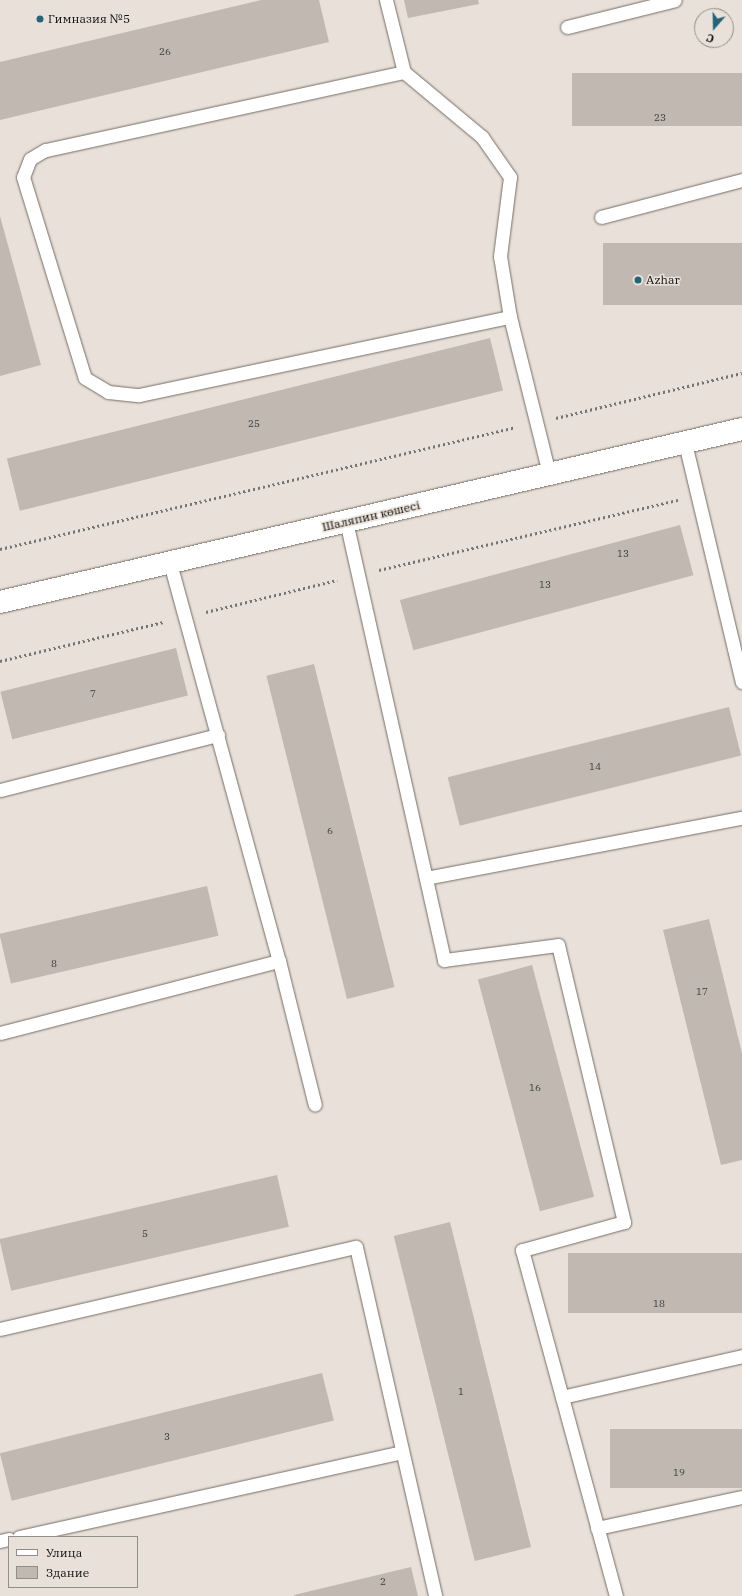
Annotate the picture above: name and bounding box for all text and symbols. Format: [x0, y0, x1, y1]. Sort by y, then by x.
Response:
north arrow [694, 8, 734, 48]
place label: Гимназия №5 [48, 12, 130, 26]
marker: Гимназия №5 [35, 14, 45, 24]
text: С [704, 31, 716, 46]
house number: 26 [159, 46, 171, 58]
house number: 23 [654, 112, 666, 124]
place label: Azhar [646, 273, 680, 287]
marker: Azhar [633, 275, 643, 285]
house number: 25 [248, 418, 260, 430]
street label: Шаляпин көшесі [321, 498, 421, 534]
house number: 13 [617, 548, 629, 560]
house number: 13 [539, 579, 551, 591]
house number: 7 [90, 688, 96, 700]
house number: 14 [589, 761, 601, 773]
house number: 6 [327, 825, 333, 837]
house number: 8 [51, 958, 57, 970]
house number: 17 [696, 986, 708, 998]
house number: 16 [529, 1082, 541, 1094]
house number: 5 [142, 1228, 148, 1240]
house number: 18 [653, 1298, 665, 1310]
house number: 1 [458, 1386, 464, 1398]
house number: 3 [164, 1431, 170, 1443]
house number: 19 [673, 1467, 685, 1479]
legend [8, 1536, 138, 1588]
text: Улица [46, 1545, 82, 1560]
text: Здание [46, 1565, 89, 1580]
house number: 2 [380, 1576, 386, 1588]

